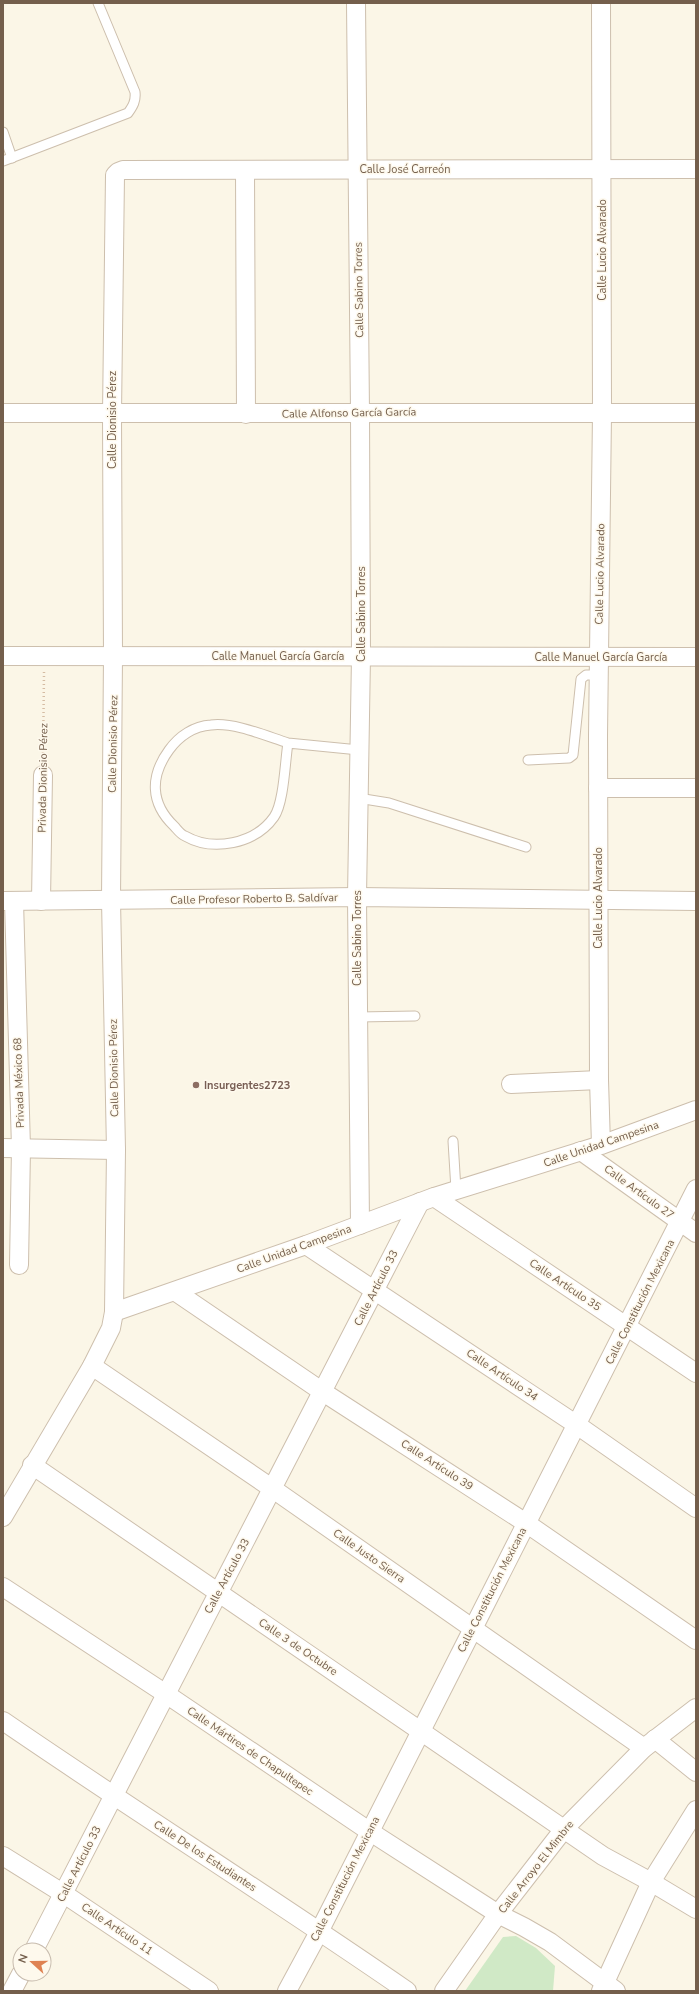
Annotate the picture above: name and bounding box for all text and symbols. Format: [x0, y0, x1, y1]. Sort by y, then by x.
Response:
street label: Calle José Carreón [360, 162, 450, 177]
street label: Calle Lucio Alvarado [595, 199, 610, 301]
street label: Calle Sabino Torres [351, 242, 367, 338]
street label: Calle Dionisio Pérez [105, 371, 120, 469]
street label: Calle Alfonso García García [282, 404, 417, 422]
street label: Calle Lucio Alvarado [592, 523, 608, 625]
street label: Calle Sabino Torres [354, 566, 369, 662]
street label: Calle Manuel García García [212, 649, 345, 664]
street label: Calle Manuel García García [535, 650, 668, 665]
street label: Calle Dionisio Pérez [105, 695, 121, 793]
street label: Privada Dionisio Pérez [35, 723, 51, 833]
street label: Calle Lucio Alvarado [591, 847, 606, 949]
street label: Calle Profesor Roberto B. Saldívar [170, 890, 338, 908]
street label: Calle Sabino Torres [350, 890, 365, 986]
street label: Calle Dionisio Pérez [106, 1019, 122, 1117]
street label: Privada México 68 [10, 1037, 28, 1128]
place label: Insurgentes2723 [204, 1078, 290, 1093]
marker: Insurgentes2723 [191, 1080, 201, 1090]
street label: Calle Unidad Campesina [541, 1117, 661, 1171]
street label: Calle Artículo 27 [601, 1161, 677, 1223]
street label: Calle Unidad Campesina [235, 1221, 354, 1277]
street label: Calle Constitución Mexicana [602, 1237, 678, 1367]
street label: Calle Artículo 33 [350, 1247, 402, 1329]
street label: Calle Artículo 35 [526, 1255, 604, 1315]
street label: Calle Artículo 34 [463, 1345, 541, 1405]
street label: Calle Artículo 39 [398, 1436, 476, 1494]
street label: Calle Constitución Mexicana [454, 1525, 530, 1655]
street label: Calle Justo Sierra [330, 1526, 408, 1587]
street label: Calle Artículo 33 [201, 1536, 253, 1616]
street label: Calle 3 de Octubre [256, 1615, 341, 1679]
street label: Calle Mártires de Chapultepec [184, 1703, 316, 1799]
street label: Calle Constitución Mexicana [307, 1814, 383, 1944]
street label: Calle De los Estudiantes [151, 1817, 259, 1895]
street label: Calle Arroyo El Mimbre [495, 1817, 577, 1917]
street label: Calle Artículo 33 [53, 1823, 105, 1905]
street label: Calle Artículo 11 [78, 1899, 156, 1959]
north arrow [12, 1942, 52, 1982]
text: N [15, 1952, 32, 1965]

